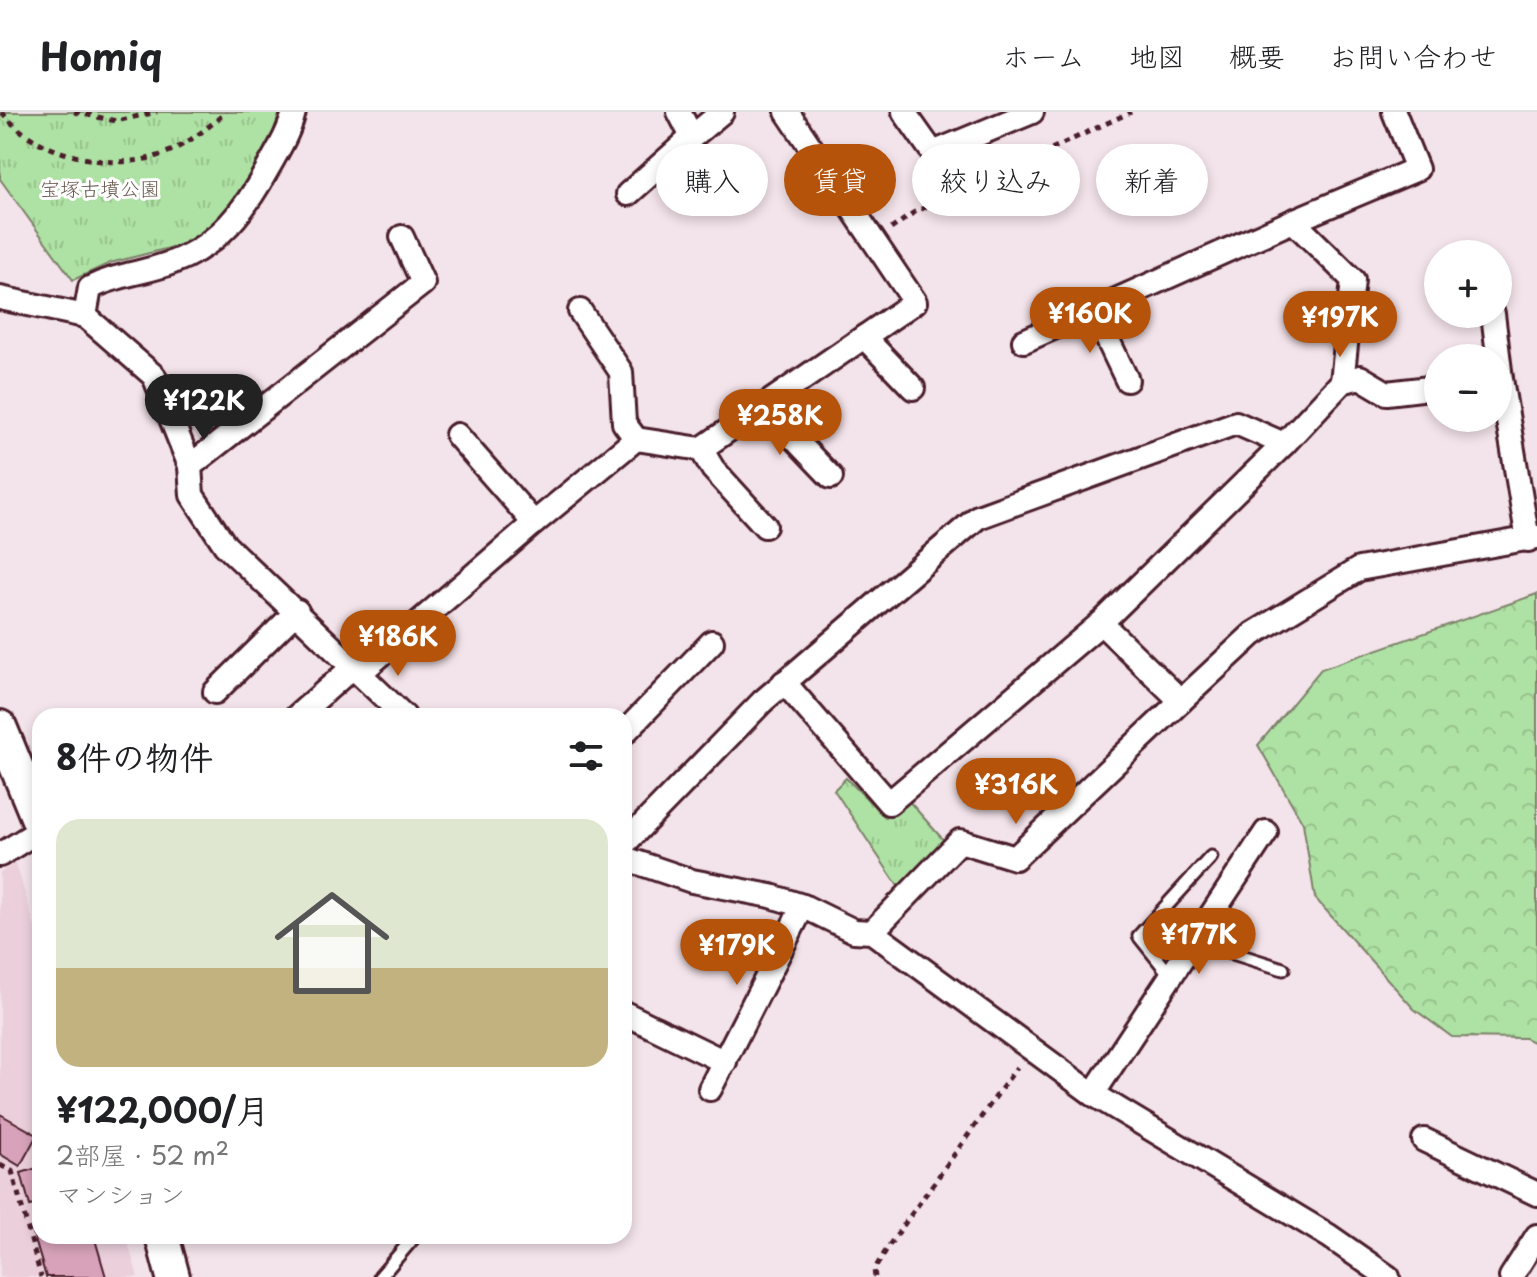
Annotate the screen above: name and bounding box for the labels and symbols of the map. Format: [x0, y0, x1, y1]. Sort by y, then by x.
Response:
park label: 宝塚古墳公園 [40, 173, 160, 203]
pin: ¥160K [1034, 287, 1146, 355]
pin: ¥197K [1284, 291, 1396, 359]
pin: ¥122K [148, 374, 260, 442]
pin: ¥258K [724, 389, 836, 457]
pin: ¥186K [342, 610, 454, 678]
pin: ¥316K [960, 758, 1072, 826]
pin: ¥177K [1143, 908, 1255, 976]
pin: ¥179K [681, 919, 793, 987]

